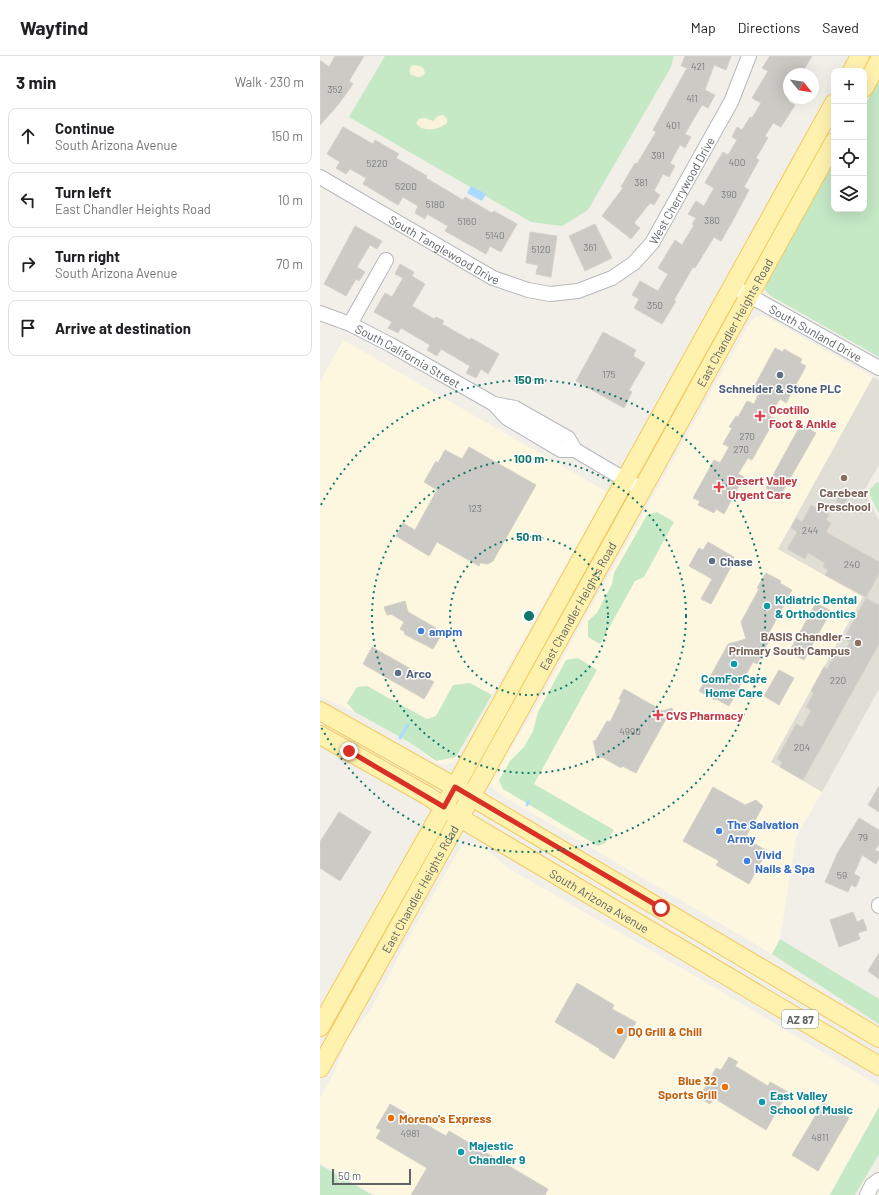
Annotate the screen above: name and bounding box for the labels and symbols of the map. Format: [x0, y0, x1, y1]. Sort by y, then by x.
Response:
house number: 421 [691, 60, 705, 72]
north arrow [783, 68, 819, 104]
house number: 352 [327, 83, 343, 95]
house number: 411 [686, 92, 698, 104]
house number: 401 [666, 119, 680, 131]
street label: West Cherrywood Drive [646, 134, 717, 247]
house number: 391 [651, 149, 665, 161]
house number: 400 [729, 156, 745, 168]
house number: 5220 [366, 157, 388, 169]
house number: 381 [634, 176, 648, 188]
house number: 5200 [395, 180, 417, 192]
house number: 390 [721, 188, 737, 200]
house number: 5180 [425, 198, 445, 210]
street label: South Tanglewood Drive [387, 212, 501, 287]
house number: 380 [704, 214, 720, 226]
house number: 5160 [457, 215, 477, 227]
house number: 5140 [485, 229, 505, 241]
house number: 361 [583, 241, 597, 253]
house number: 5120 [531, 243, 551, 255]
street label: East Chandler Heights Road [694, 256, 775, 389]
house number: 350 [647, 299, 663, 311]
street label: South Sunland Drive [767, 301, 865, 364]
street label: South California Street [353, 321, 463, 390]
house number: 175 [602, 368, 616, 380]
marker: Schneider & Stone PLC [775, 370, 785, 380]
text: 150 m [514, 372, 544, 386]
place label: Schneider & Stone PLC [719, 381, 841, 395]
place label: Ocotillo Foot & Ankle [769, 402, 837, 430]
marker: Ocotillo Foot & Ankle [754, 410, 766, 422]
house number: 270 [739, 430, 755, 442]
house number: 270 [733, 443, 749, 455]
text: 100 m [514, 451, 544, 465]
place label: Desert Valley Urgent Care [728, 473, 797, 501]
marker: Carebear Preschool [839, 473, 849, 483]
marker: Desert Valley Urgent Care [713, 481, 725, 493]
place label: Carebear Preschool [817, 485, 871, 513]
house number: 123 [468, 502, 482, 514]
house number: 244 [802, 524, 818, 536]
text: 50 m [516, 529, 542, 543]
street label: East Chandler Heights Road [536, 540, 619, 672]
place label: Chase [720, 554, 753, 568]
marker: Chase [707, 556, 717, 566]
house number: 240 [844, 558, 860, 570]
place label: Kidiatric Dental & Orthodontics [775, 592, 857, 620]
marker: Kidiatric Dental & Orthodontics [762, 601, 772, 611]
centre of rings [522, 609, 536, 623]
place label: ampm [429, 624, 462, 638]
marker: ampm [416, 626, 426, 636]
place label: BASIS Chandler - Primary South Campus [729, 629, 850, 657]
marker: BASIS Chandler - Primary South Campus [853, 638, 863, 648]
marker: ComForCare Home Care [729, 659, 739, 669]
place label: Arco [406, 666, 432, 680]
marker: Arco [393, 668, 403, 678]
place label: ComForCare Home Care [701, 671, 767, 699]
house number: 220 [830, 674, 846, 686]
place label: CVS Pharmacy [666, 708, 743, 722]
marker: CVS Pharmacy [653, 710, 663, 720]
house number: 4990 [619, 725, 641, 737]
house number: 204 [794, 741, 810, 753]
route end [340, 742, 358, 760]
place label: The Salvation Army [727, 817, 799, 845]
street label: East Chandler Heights Road [379, 823, 461, 955]
marker: The Salvation Army [714, 826, 724, 836]
house number: 79 [858, 831, 868, 843]
place label: Vivid Nails & Spa [755, 847, 815, 875]
marker: Vivid Nails & Spa [742, 856, 752, 866]
street label: South Arizona Avenue [547, 866, 652, 935]
house number: 59 [837, 869, 847, 881]
route start [652, 899, 670, 917]
road number: AZ 87 [782, 1010, 818, 1028]
place label: DQ Grill & Chill [628, 1024, 702, 1038]
marker: DQ Grill & Chill [615, 1026, 625, 1036]
place label: Blue 32 Sports Grill [658, 1073, 717, 1101]
marker: Blue 32 Sports Grill [720, 1082, 730, 1092]
place label: East Valley School of Music [770, 1088, 854, 1116]
marker: East Valley School of Music [757, 1097, 767, 1107]
place label: Moreno's Express [399, 1111, 491, 1125]
marker: Moreno's Express [386, 1113, 396, 1123]
house number: 4981 [400, 1127, 420, 1139]
house number: 4811 [811, 1131, 829, 1143]
place label: Majestic Chandler 9 [469, 1138, 525, 1166]
marker: Majestic Chandler 9 [456, 1147, 466, 1157]
scale bar [332, 1167, 411, 1186]

